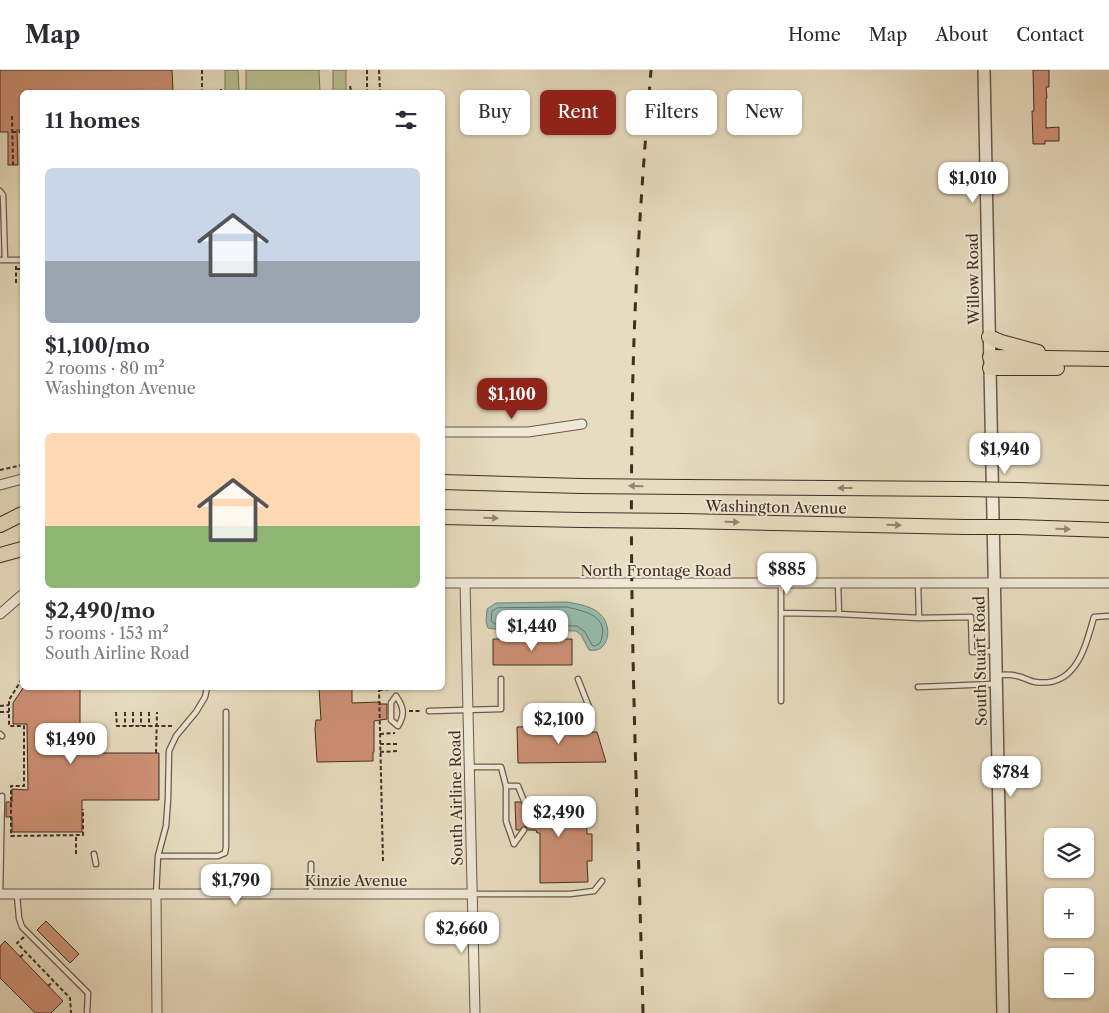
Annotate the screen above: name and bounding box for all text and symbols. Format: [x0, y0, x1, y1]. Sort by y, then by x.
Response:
text: Map [25, 20, 80, 49]
text: Home [788, 24, 841, 46]
text: Map [869, 24, 907, 46]
text: About [935, 24, 988, 46]
text: Contact [1016, 24, 1084, 46]
chip: Buy [460, 90, 530, 135]
chip: Rent [540, 90, 616, 135]
chip: Filters [626, 90, 717, 135]
chip: New [727, 90, 802, 135]
icon: filters [392, 106, 420, 134]
text: 11 homes [45, 108, 140, 133]
pin: $1,010 [932, 162, 1014, 204]
text: $1,010 [949, 168, 997, 188]
icon: home [188, 200, 278, 290]
street label: Willow Road [963, 233, 983, 326]
text: $1,100/mo [45, 333, 150, 358]
text: 2 rooms · 80 m² [45, 358, 165, 378]
text: Washington Avenue [45, 378, 196, 398]
pin: $1,100 [471, 378, 553, 420]
text: $1,100 [488, 384, 536, 404]
pin: $1,940 [964, 432, 1046, 475]
text: $1,940 [980, 439, 1030, 459]
icon: home [188, 465, 278, 555]
one-way arrow [628, 482, 644, 490]
one-way arrow [837, 484, 853, 492]
street label: Washington Avenue [704, 496, 847, 518]
one-way arrow [483, 515, 499, 523]
one-way arrow [724, 518, 740, 526]
one-way arrow [886, 521, 902, 529]
one-way arrow [1055, 525, 1071, 533]
pin: $885 [757, 552, 817, 595]
text: $885 [768, 559, 806, 579]
street label: North Frontage Road [580, 561, 732, 580]
street label: South Stuart Road [969, 596, 991, 726]
text: $2,490/mo [45, 598, 155, 623]
pin: $1,440 [491, 610, 573, 652]
text: $1,440 [507, 616, 557, 636]
text: 5 rooms · 153 m² [45, 623, 169, 643]
text: South Airline Road [45, 643, 189, 663]
pin: $2,100 [518, 702, 600, 745]
text: $2,100 [534, 709, 584, 729]
pin: $1,490 [30, 722, 112, 765]
text: $1,490 [46, 729, 96, 749]
street label: South Airline Road [445, 730, 467, 866]
pin: $784 [981, 756, 1041, 798]
text: $784 [993, 762, 1029, 782]
pin: $2,490 [518, 796, 600, 838]
text: $2,490 [533, 802, 585, 822]
map controls [1044, 828, 1094, 998]
button: layers [1044, 828, 1094, 878]
pin: $1,790 [195, 864, 277, 906]
text: $1,790 [212, 870, 260, 890]
street label: Kinzie Avenue [304, 871, 408, 890]
button: + [1044, 888, 1094, 938]
pin: $2,660 [421, 912, 503, 954]
text: $2,660 [436, 918, 488, 938]
button: − [1044, 948, 1094, 998]

